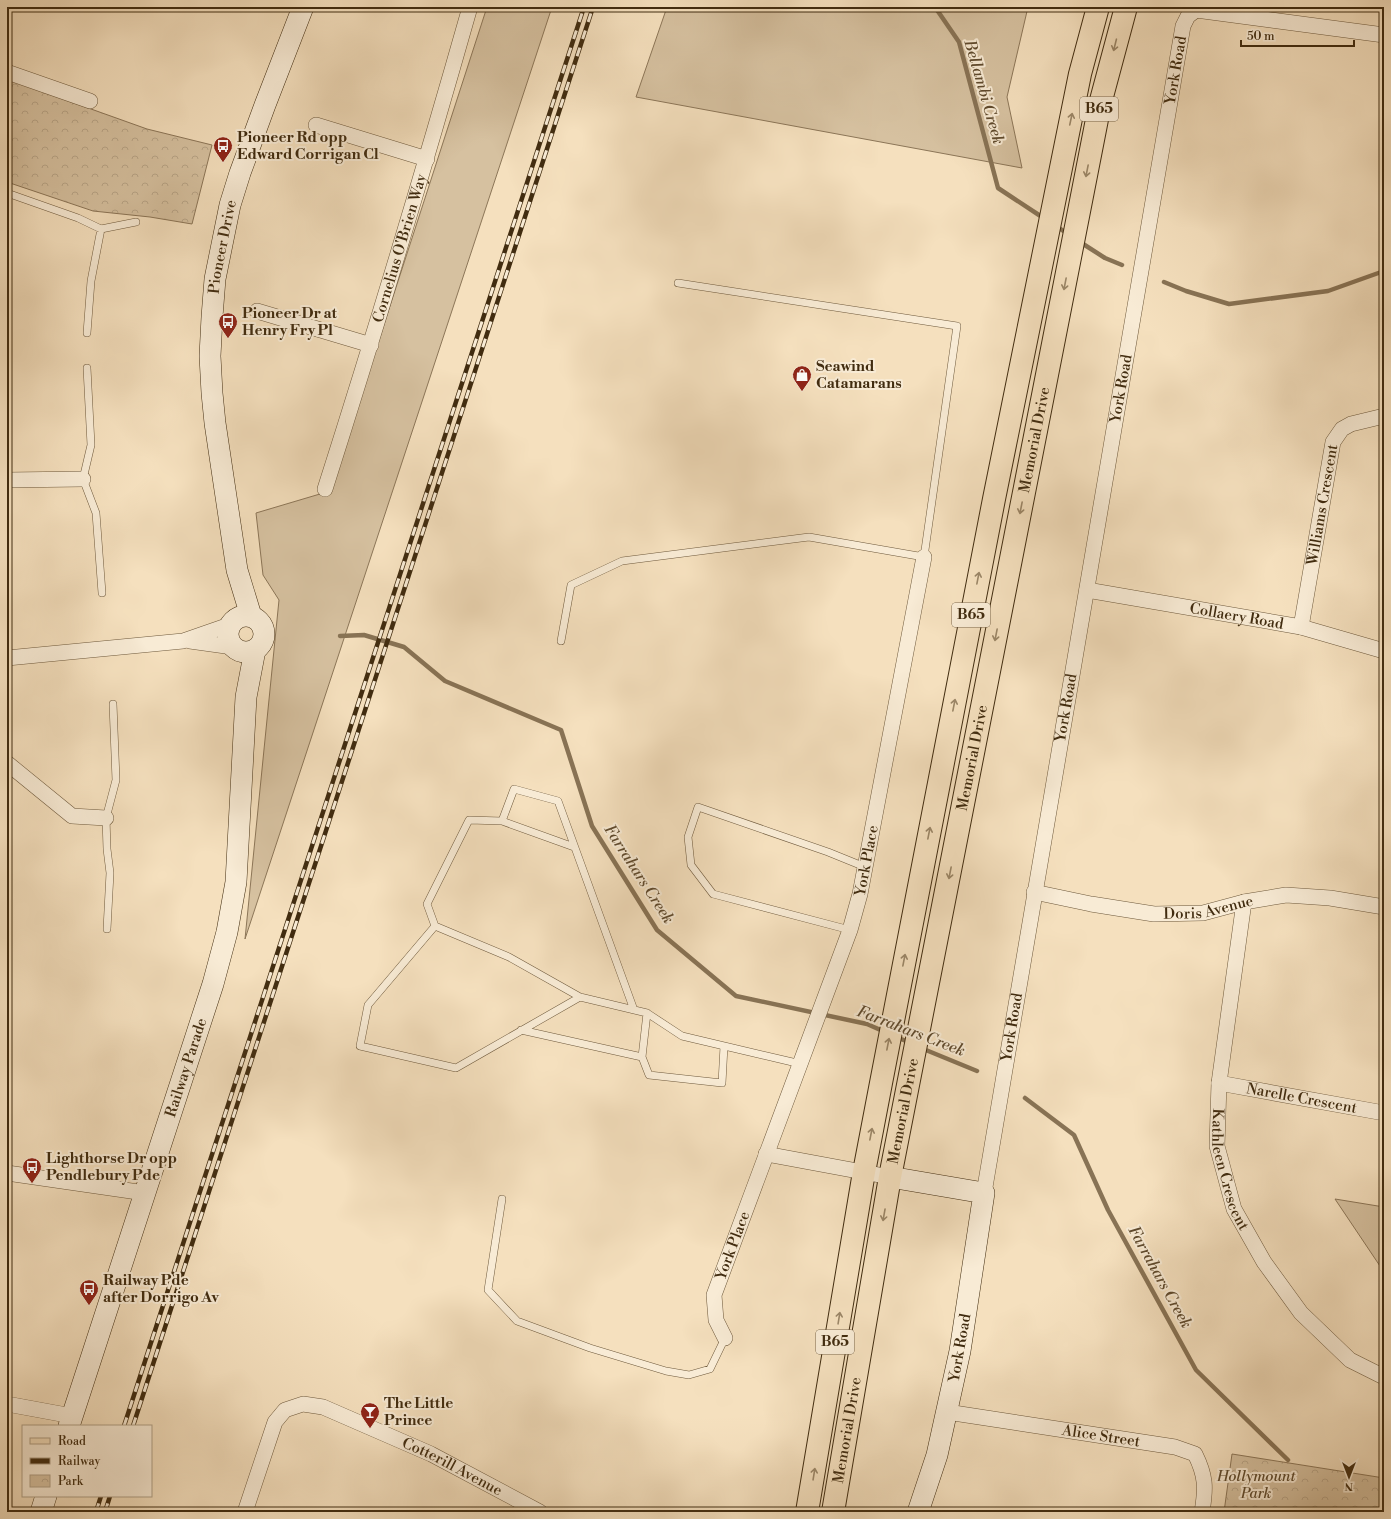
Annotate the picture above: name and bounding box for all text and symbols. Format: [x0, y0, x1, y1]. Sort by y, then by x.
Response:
scale bar [1241, 22, 1354, 48]
text: 50 m [1247, 29, 1275, 44]
street label: York Road [1160, 34, 1191, 107]
water label: Bellambi Creek [959, 36, 1008, 147]
one-way arrow [1111, 38, 1118, 51]
road number: B65 [1080, 97, 1118, 121]
one-way arrow [1067, 113, 1075, 126]
place label: Pioneer Rd opp Edward Corrigan Cl [237, 128, 379, 164]
bus stop icon: Pioneer Rd opp Edward Corrigan Cl [212, 135, 234, 163]
one-way arrow [1083, 165, 1091, 178]
street label: Cornelius O'Brien Way [368, 171, 431, 325]
street label: Pioneer Drive [204, 197, 241, 295]
one-way arrow [1061, 277, 1069, 290]
place label: Pioneer Dr at Henry Fry Pl [242, 304, 338, 340]
bus stop icon: Pioneer Dr at Henry Fry Pl [217, 311, 239, 339]
street label: York Road [1105, 352, 1136, 425]
place label: Seawind Catamarans [816, 357, 902, 393]
shop icon: Seawind Catamarans [791, 364, 813, 392]
street label: Memorial Drive [1015, 385, 1054, 494]
street label: Williams Crescent [1302, 442, 1342, 568]
one-way arrow [1017, 501, 1025, 514]
one-way arrow [975, 571, 983, 584]
street label: Collaery Road [1188, 598, 1286, 633]
road number: B65 [952, 603, 990, 627]
one-way arrow [992, 629, 1000, 642]
street label: York Road [1050, 672, 1081, 745]
one-way arrow [950, 699, 958, 712]
street label: Memorial Drive [952, 703, 992, 812]
water label: Farrahars Creek [599, 821, 679, 927]
street label: York Place [850, 824, 882, 899]
one-way arrow [925, 827, 933, 840]
one-way arrow [945, 866, 953, 879]
street label: Doris Avenue [1163, 891, 1254, 923]
one-way arrow [901, 954, 909, 967]
street label: York Road [996, 991, 1027, 1064]
water label: Farrahars Creek [854, 1001, 968, 1061]
street label: Railway Parade [161, 1016, 211, 1120]
one-way arrow [885, 1038, 893, 1051]
street label: Memorial Drive [883, 1056, 923, 1166]
street label: Narelle Crescent [1245, 1079, 1359, 1118]
street label: Kathleen Crescent [1207, 1108, 1254, 1234]
one-way arrow [867, 1128, 875, 1141]
place label: Lighthorse Dr opp Pendlebury Pde [46, 1149, 177, 1185]
bus stop icon: Lighthorse Dr opp Pendlebury Pde [21, 1156, 43, 1184]
one-way arrow [879, 1208, 887, 1221]
street label: York Place [711, 1209, 754, 1283]
water label: Farrahars Creek [1124, 1222, 1196, 1332]
place label: Railway Pde after Dorrigo Av [103, 1271, 219, 1307]
bus stop icon: Railway Pde after Dorrigo Av [78, 1278, 100, 1306]
one-way arrow [836, 1312, 844, 1325]
street label: York Road [944, 1312, 975, 1385]
road number: B65 [816, 1330, 854, 1354]
street label: Memorial Drive [829, 1376, 865, 1485]
place label: The Little Prince [384, 1394, 453, 1430]
bar icon: The Little Prince [359, 1401, 381, 1429]
street label: Alice Street [1060, 1420, 1142, 1451]
legend [22, 1425, 152, 1497]
street label: Cotterill Avenue [399, 1433, 506, 1500]
text: Road [58, 1434, 86, 1449]
text: Railway [58, 1454, 100, 1469]
north arrow [1329, 1457, 1369, 1497]
one-way arrow [810, 1467, 818, 1480]
park label: Hollymount Park [1216, 1467, 1296, 1503]
text: Park [58, 1474, 84, 1489]
text: N [1344, 1479, 1353, 1493]

